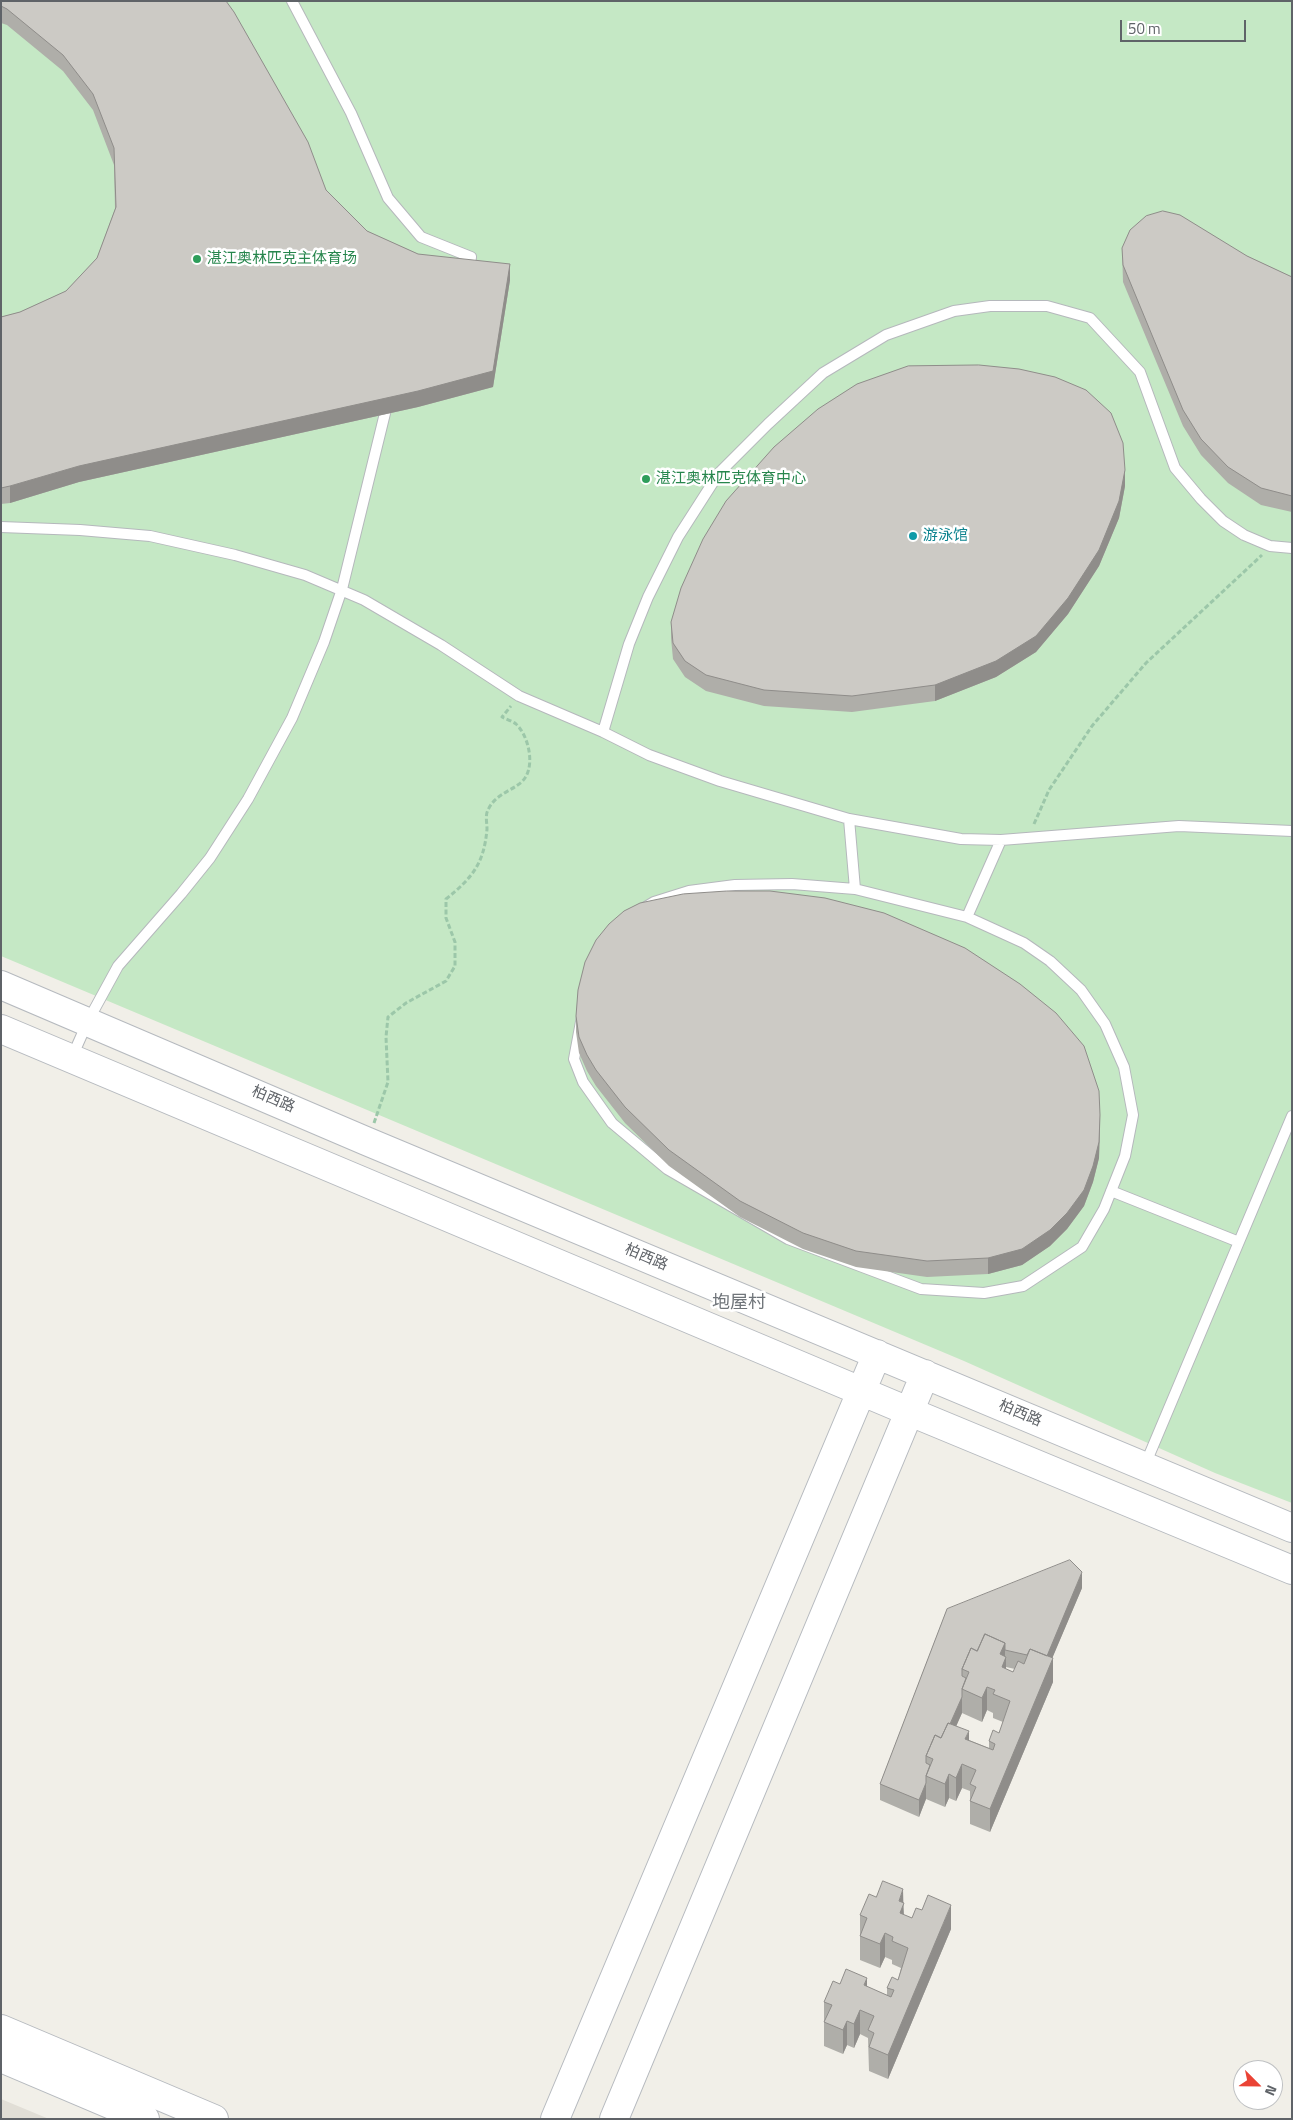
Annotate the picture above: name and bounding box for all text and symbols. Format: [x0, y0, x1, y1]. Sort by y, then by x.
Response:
scale bar [1123, 10, 1249, 42]
text: 50 m [1128, 17, 1161, 40]
place label: 湛江奥林匹克主体育场 [207, 250, 357, 268]
marker: 湛江奥林匹克主体育场 [191, 253, 203, 265]
place label: 湛江奥林匹克体育中心 [656, 470, 806, 488]
marker: 湛江奥林匹克体育中心 [640, 473, 652, 485]
place label: 游泳馆 [923, 527, 968, 545]
marker: 游泳馆 [907, 530, 919, 542]
street label: 柏西路 [249, 1083, 297, 1117]
street label: 柏西路 [622, 1241, 670, 1275]
district label: 垉屋村 [712, 1293, 766, 1315]
street label: 柏西路 [996, 1397, 1044, 1431]
north arrow [1233, 2060, 1283, 2110]
text: N [1260, 2082, 1283, 2099]

